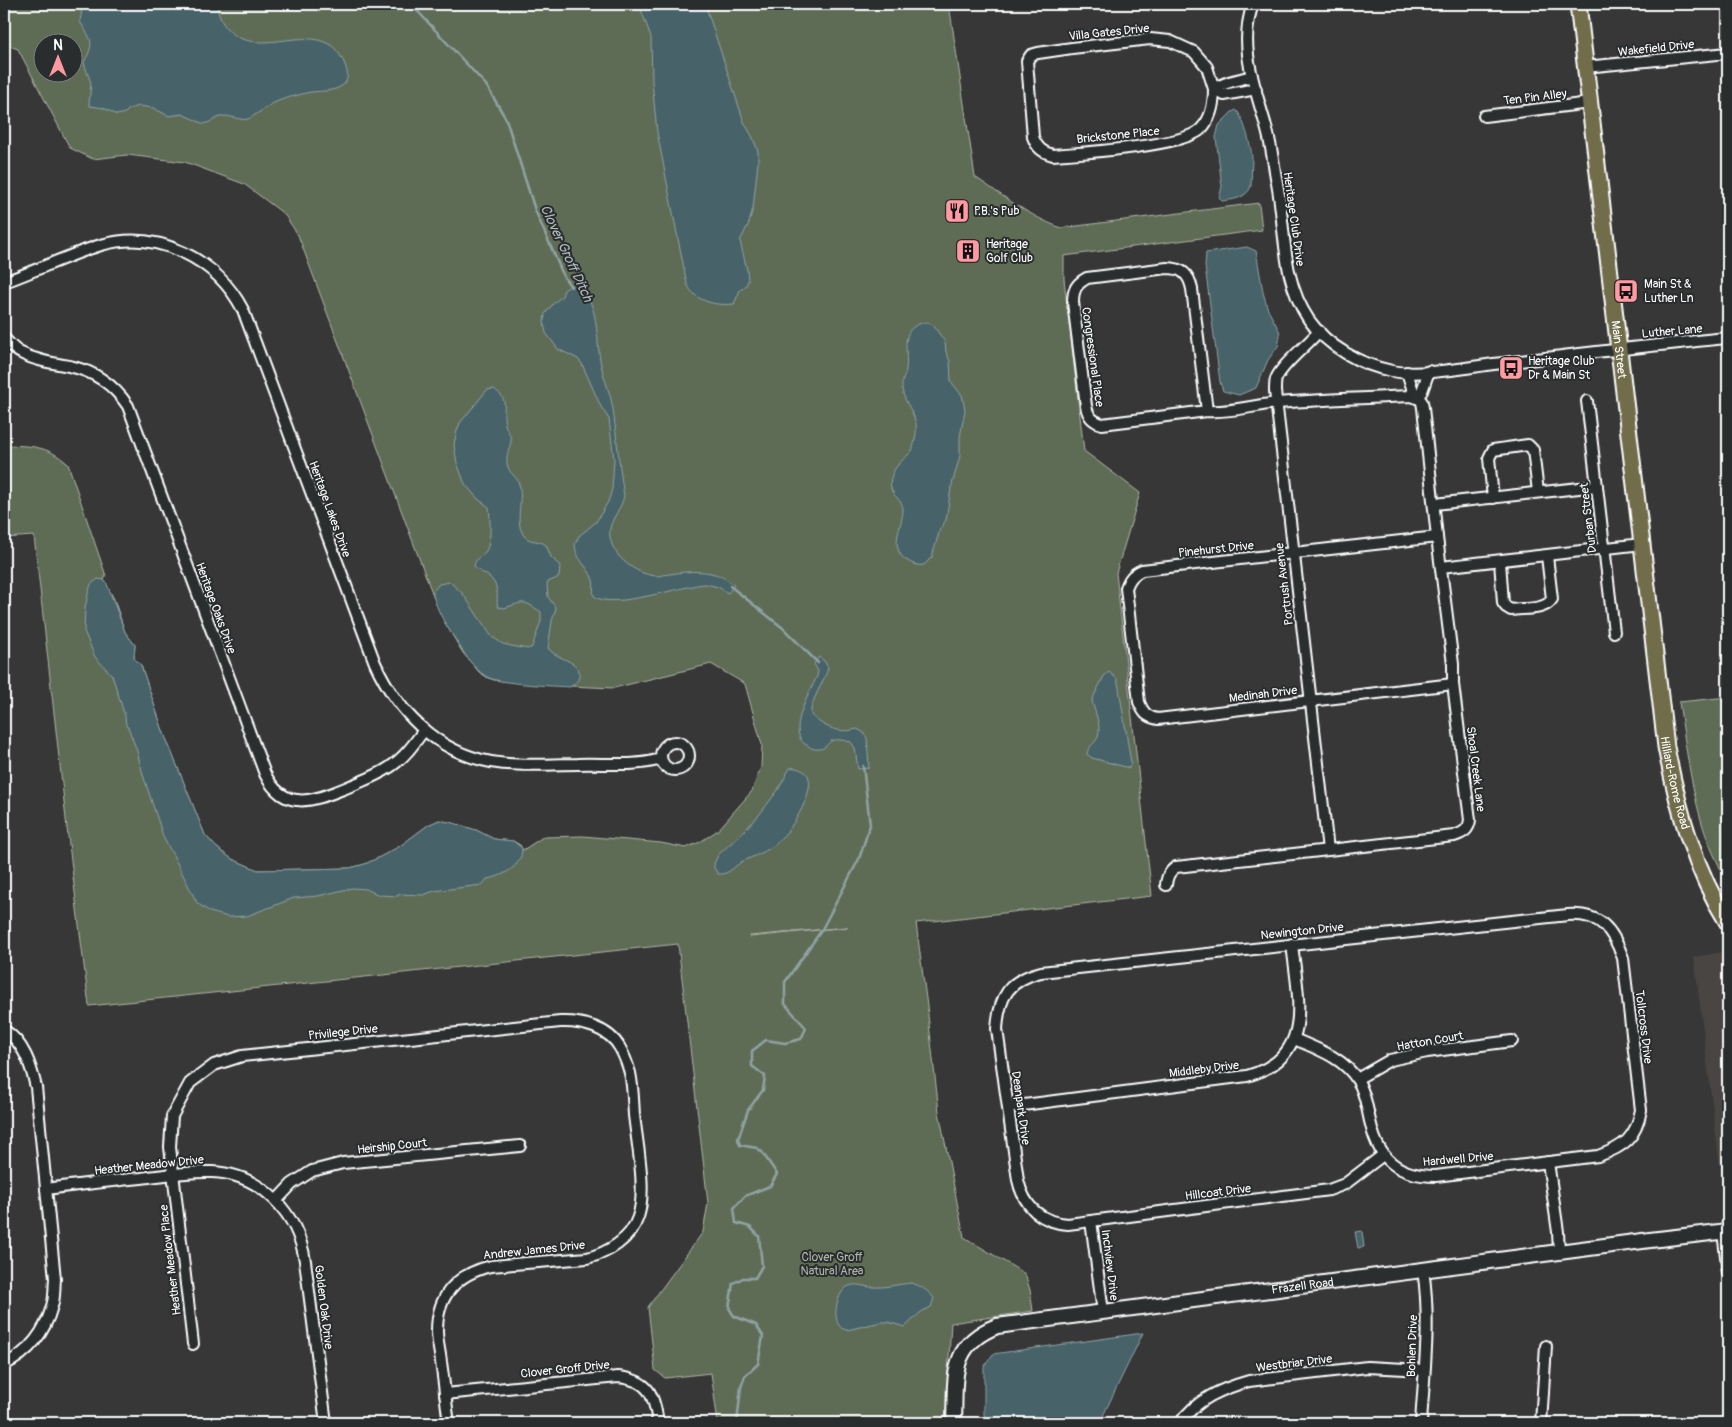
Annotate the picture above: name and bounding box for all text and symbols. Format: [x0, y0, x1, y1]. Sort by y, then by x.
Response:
street label: Villa Gates Drive [1068, 21, 1150, 44]
north arrow [32, 32, 82, 82]
text: N [53, 37, 63, 54]
street label: Wakefield Drive [1617, 37, 1695, 60]
street label: Ten Pin Alley [1503, 86, 1568, 109]
street label: Brickstone Place [1076, 124, 1160, 147]
street label: Heritage Club Drive [1279, 171, 1308, 267]
restaurant icon: P.B.'s Pub [944, 198, 970, 224]
water label: Clover Groff Ditch [537, 202, 597, 306]
place label: P.B.'s Pub [974, 204, 1019, 219]
place label: Heritage Golf Club [986, 237, 1033, 266]
building icon: Heritage Golf Club [955, 238, 981, 264]
place label: Main St & Luther Ln [1644, 277, 1694, 306]
bus stop icon: Main St & Luther Ln [1613, 278, 1639, 304]
street label: Congressional Place [1078, 306, 1107, 408]
street label: Main Street [1608, 320, 1629, 380]
street label: Luther Lane [1641, 321, 1703, 342]
place label: Heritage Club Dr & Main St [1528, 354, 1595, 383]
bus stop icon: Heritage Club Dr & Main St [1498, 355, 1524, 381]
street label: Heritage Lakes Drive [305, 459, 354, 559]
street label: Durban Street [1577, 482, 1600, 554]
street label: Pinehurst Drive [1178, 538, 1255, 561]
street label: Portrush Avenue [1272, 542, 1297, 626]
street label: Heritage Oaks Drive [192, 560, 239, 656]
street label: Medinah Drive [1228, 683, 1298, 706]
street label: Shoal Creek Lane [1463, 726, 1488, 813]
street label: Hilliard-Rome Road [1657, 735, 1693, 832]
street label: Newington Drive [1260, 920, 1344, 943]
street label: Tollcross Drive [1632, 990, 1655, 1065]
street label: Privilege Drive [308, 1021, 379, 1044]
street label: Hatton Court [1396, 1028, 1465, 1055]
street label: Middleby Drive [1168, 1058, 1240, 1081]
street label: Deanpark Drive [1008, 1070, 1033, 1146]
street label: Heirship Court [356, 1135, 428, 1158]
street label: Hardwell Drive [1422, 1149, 1494, 1170]
street label: Heather Meadow Drive [94, 1152, 205, 1179]
street label: Hillcoat Drive [1184, 1181, 1252, 1204]
street label: Heather Meadow Place [156, 1204, 185, 1316]
street label: Inchview Drive [1098, 1229, 1121, 1302]
street label: Andrew James Drive [482, 1238, 586, 1263]
park label: Clover Groff Natural Area [801, 1250, 864, 1279]
street label: Golden Oak Drive [311, 1264, 336, 1350]
street label: Frazell Road [1271, 1275, 1335, 1298]
street label: Bohlen Drive [1404, 1314, 1421, 1377]
street label: Westbriar Drive [1255, 1351, 1333, 1376]
street label: Clover Groff Drive [520, 1357, 610, 1382]

